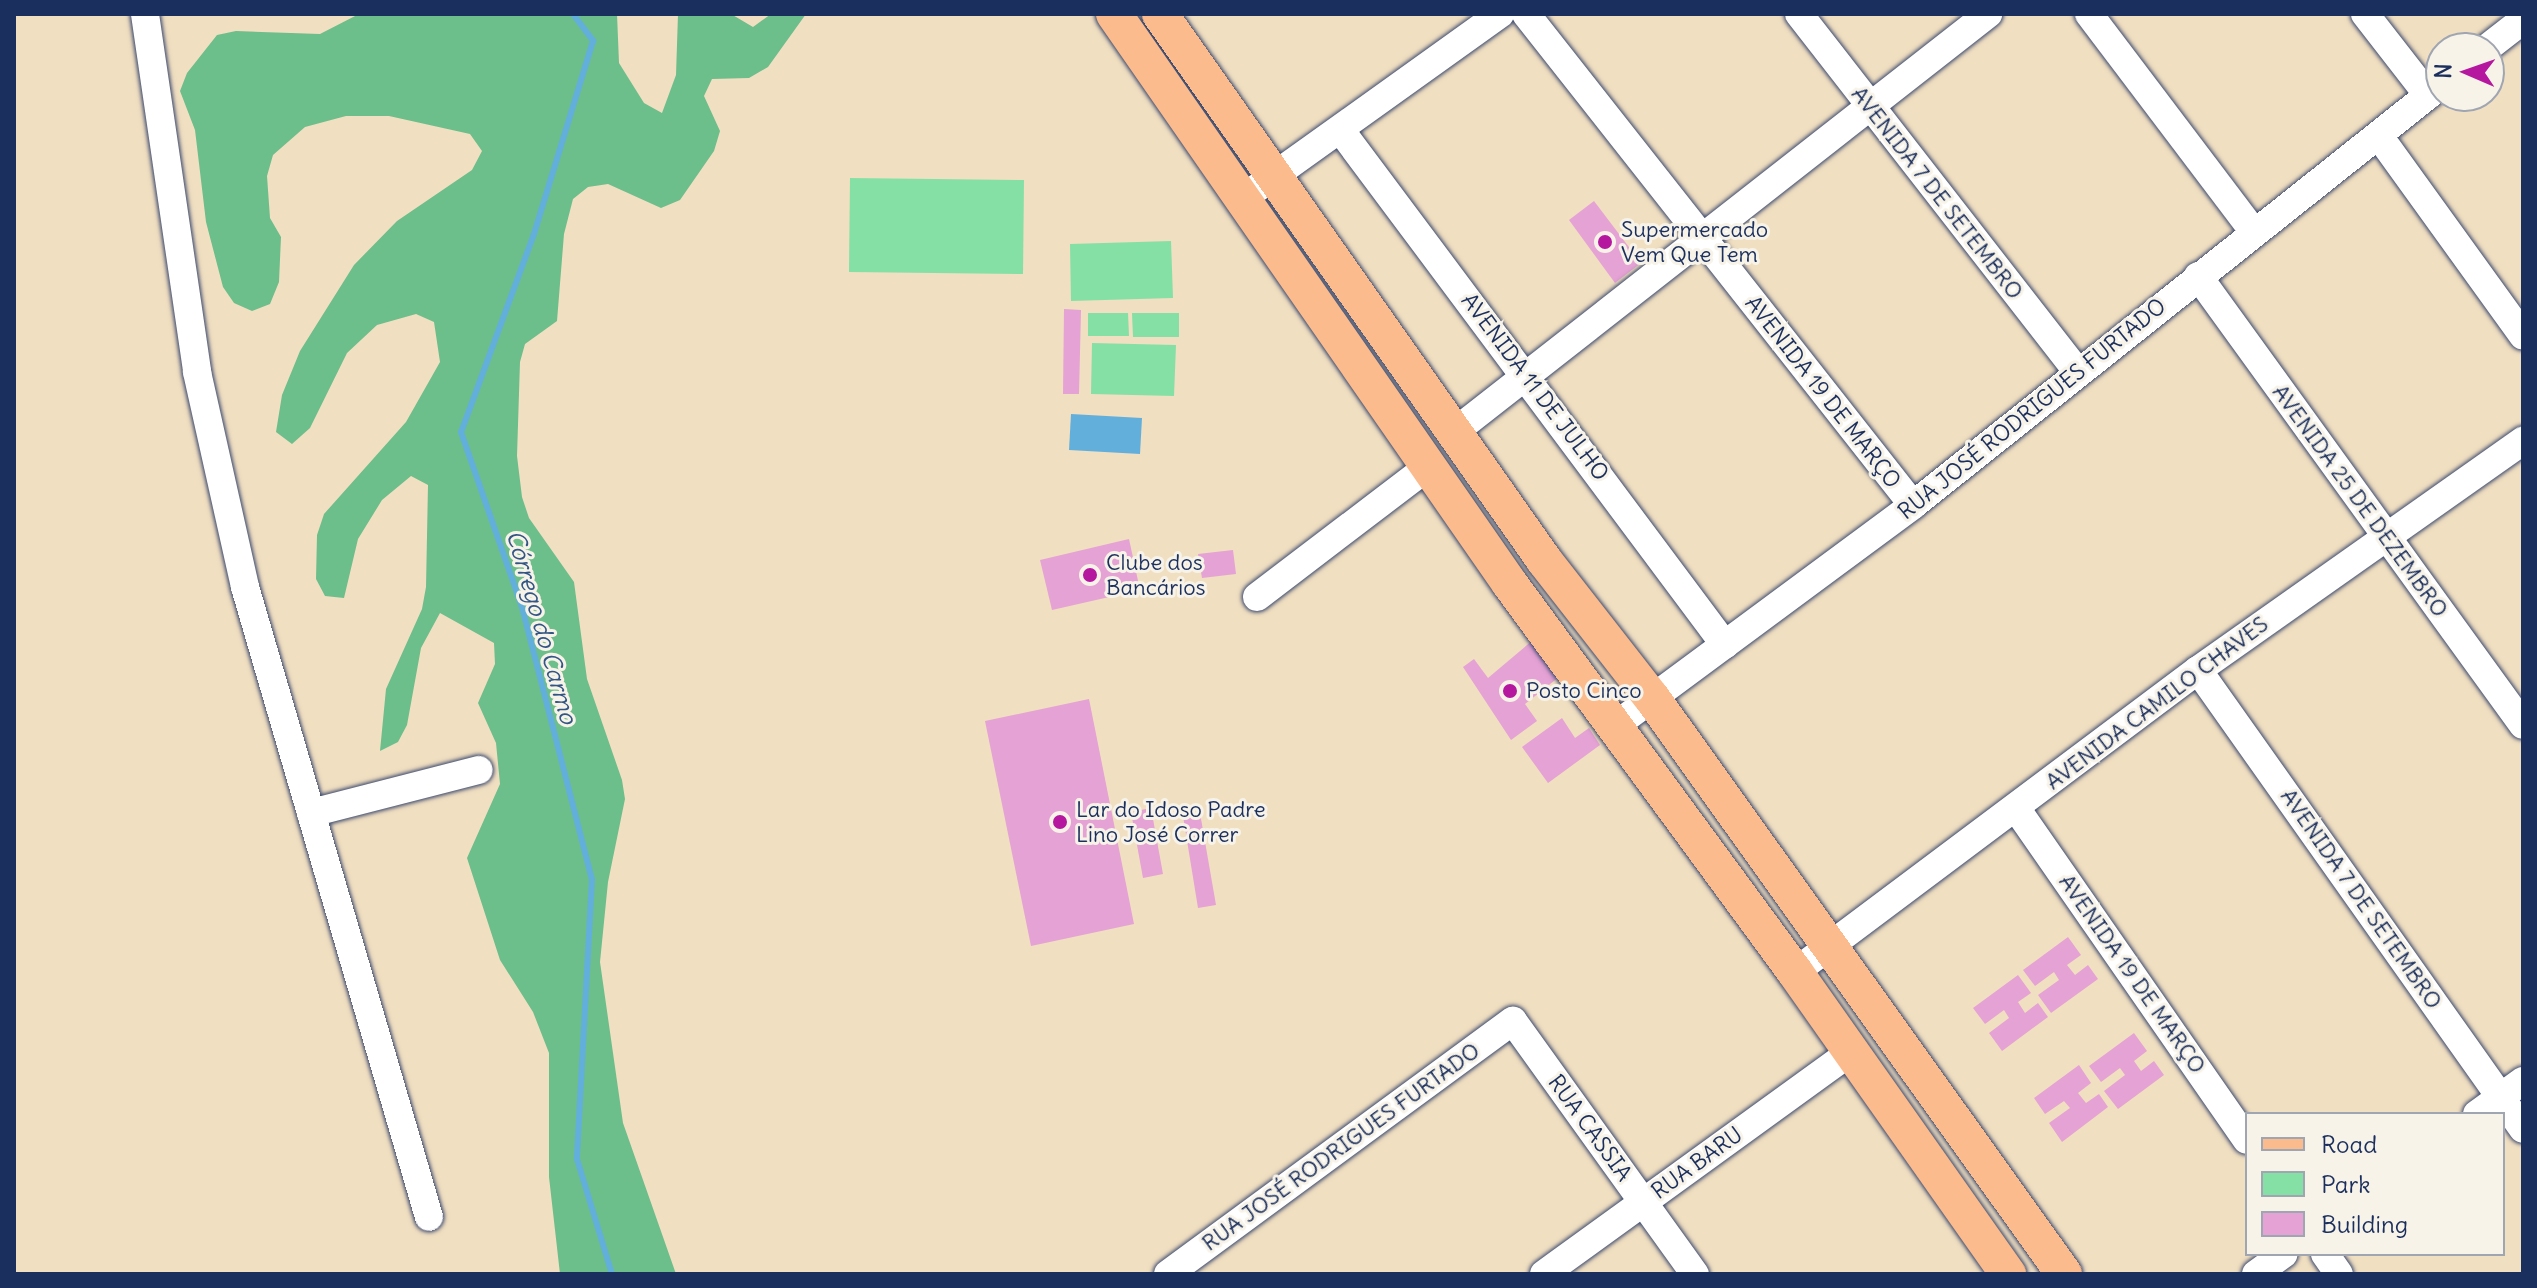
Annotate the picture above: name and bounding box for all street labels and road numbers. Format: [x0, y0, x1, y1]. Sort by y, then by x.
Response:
street label: AVENIDA 7 DE SETEMBRO [1846, 81, 2028, 305]
street label: AVENIDA 11 DE JULHO [1456, 288, 1614, 486]
street label: AVENIDA 19 DE MARÇO [1740, 291, 1906, 493]
street label: RUA JOSÉ RODRIGUES FURTADO [1893, 293, 2171, 525]
street label: AVENIDA 25 DE DEZEMBRO [2267, 380, 2453, 622]
street label: AVENIDA CAMILO CHAVES [2041, 611, 2273, 795]
street label: AVENIDA 7 DE SETEMBRO [2275, 784, 2447, 1014]
street label: AVENIDA 19 DE MARÇO [2053, 869, 2211, 1079]
street label: RUA JOSÉ RODRIGUES FURTADO [1197, 1037, 1485, 1257]
street label: RUA CASSIA [1543, 1070, 1637, 1186]
street label: RUA BARU [1646, 1121, 1748, 1205]

